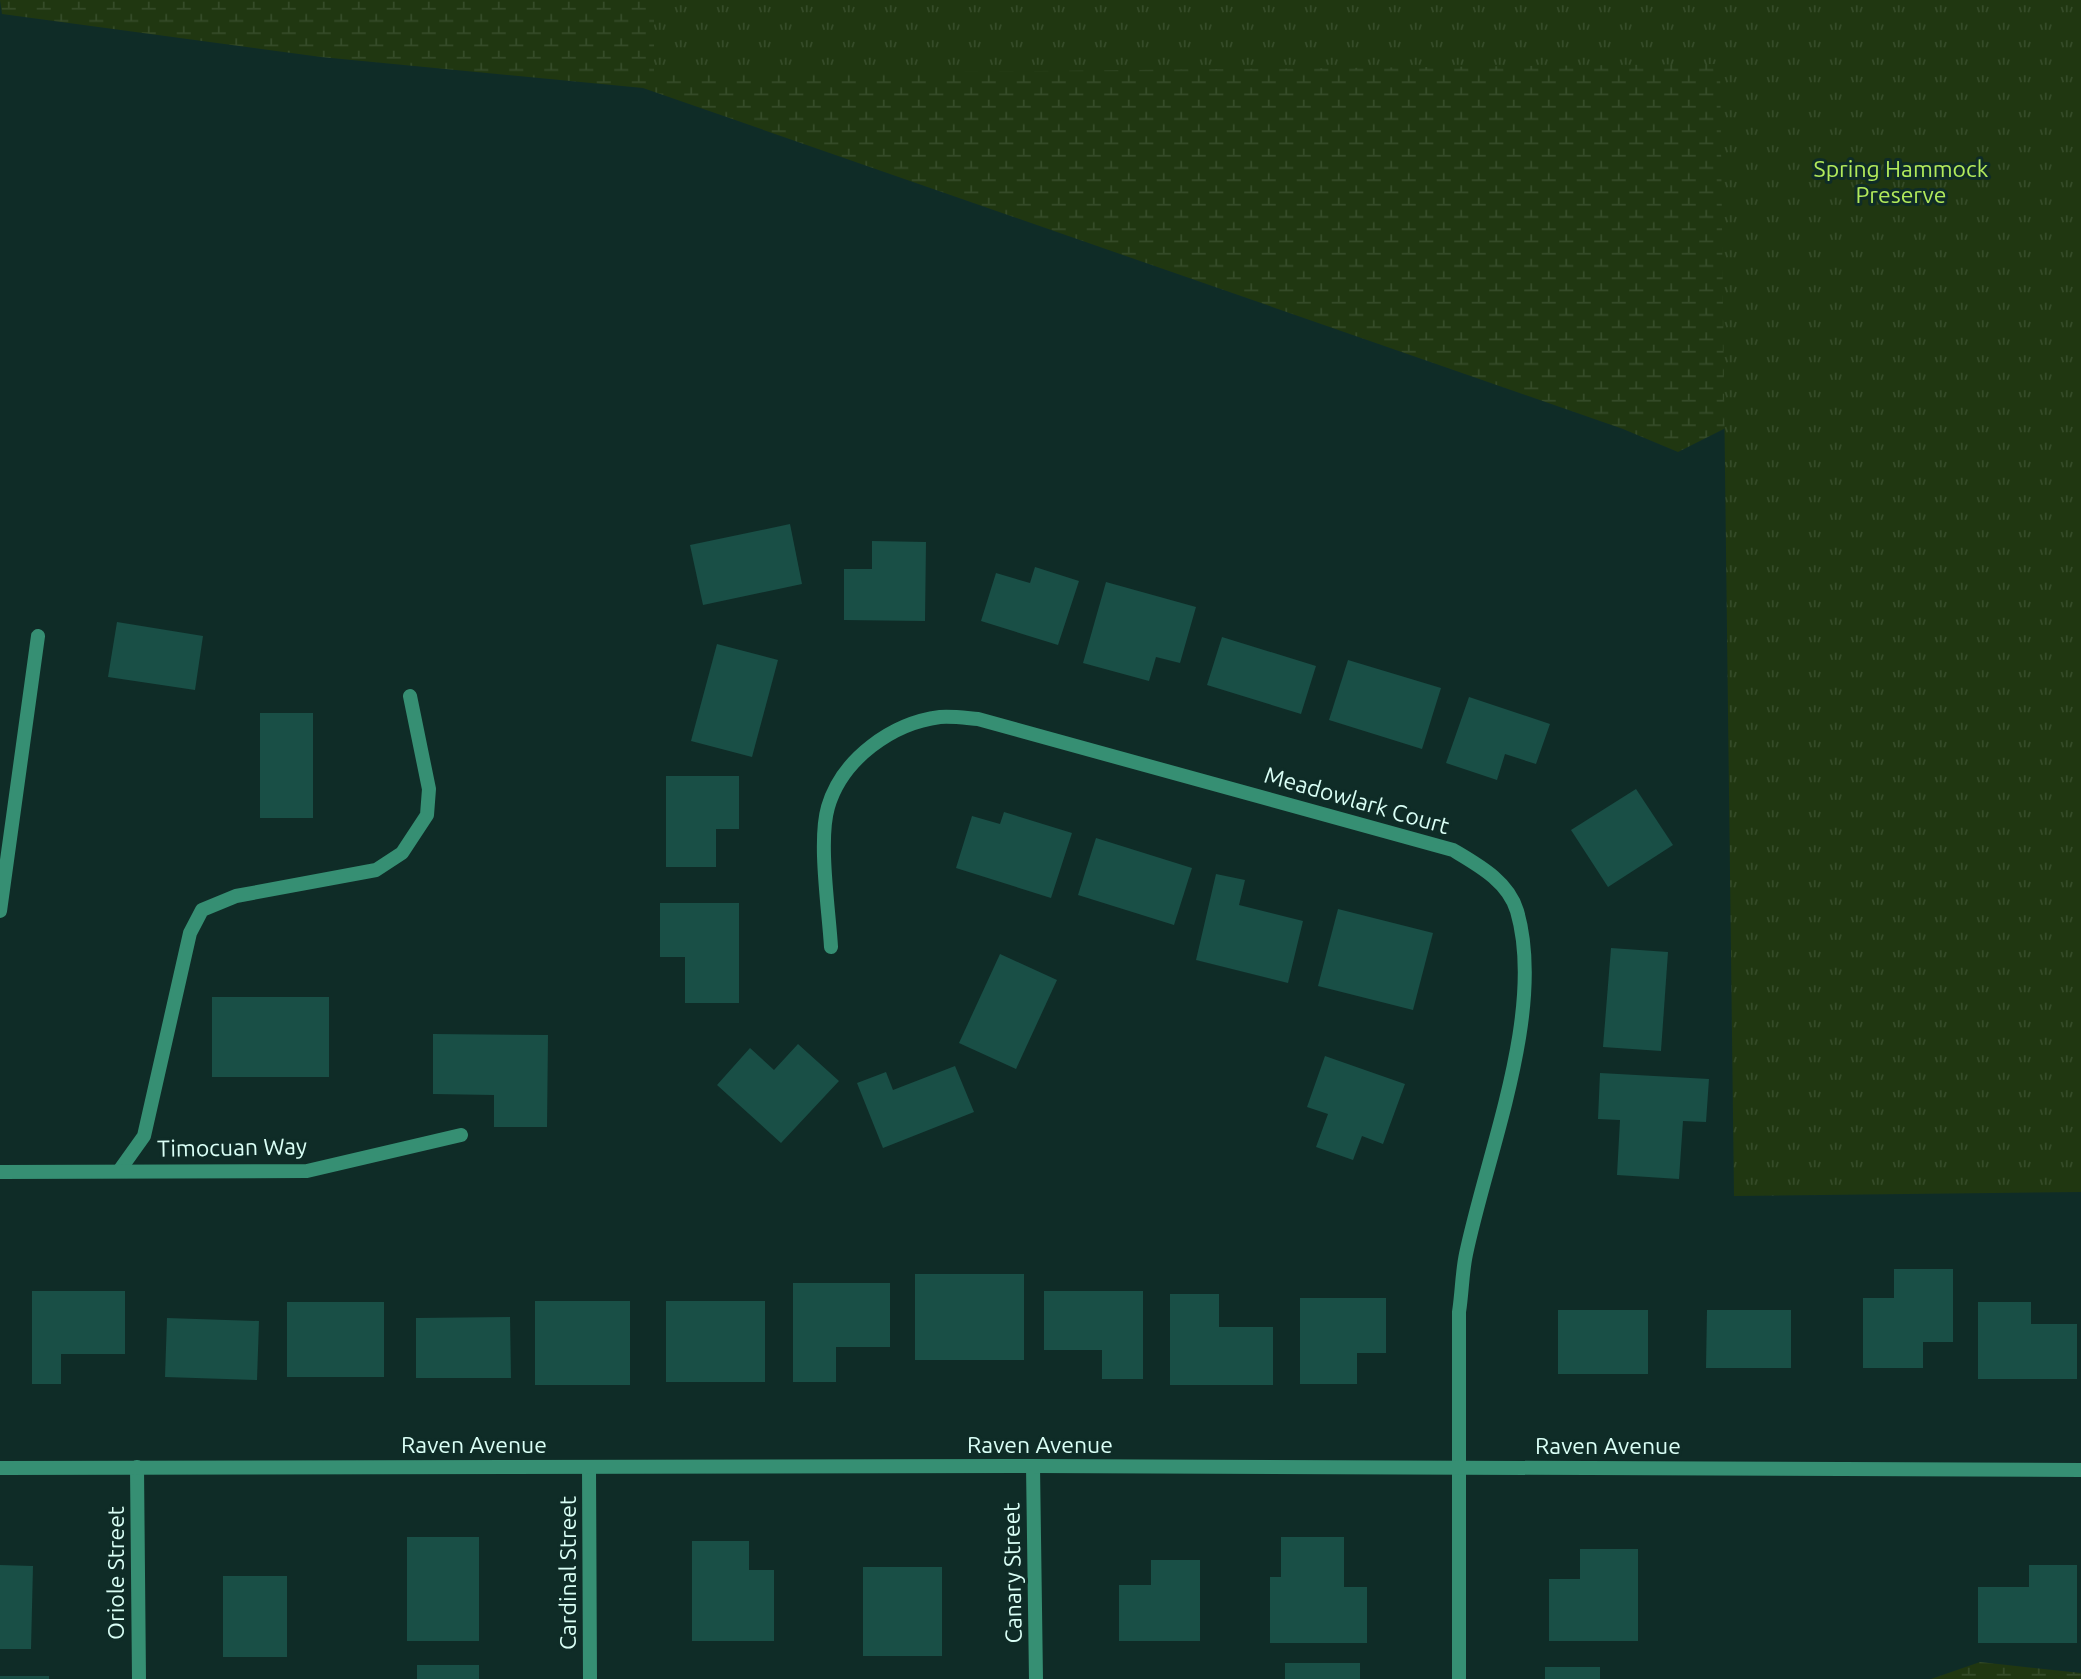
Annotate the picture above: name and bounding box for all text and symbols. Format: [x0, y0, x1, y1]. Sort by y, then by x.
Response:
park label: Spring Hammock Preserve [1814, 156, 1989, 207]
street label: Meadowlark Court [1262, 762, 1452, 838]
street label: Timocuan Way [157, 1133, 307, 1161]
street label: Raven Avenue [401, 1432, 547, 1457]
street label: Raven Avenue [967, 1432, 1113, 1457]
street label: Raven Avenue [1535, 1433, 1681, 1458]
street label: Cardinal Street [555, 1496, 580, 1650]
street label: Canary Street [998, 1502, 1026, 1644]
street label: Oriole Street [103, 1506, 128, 1640]

